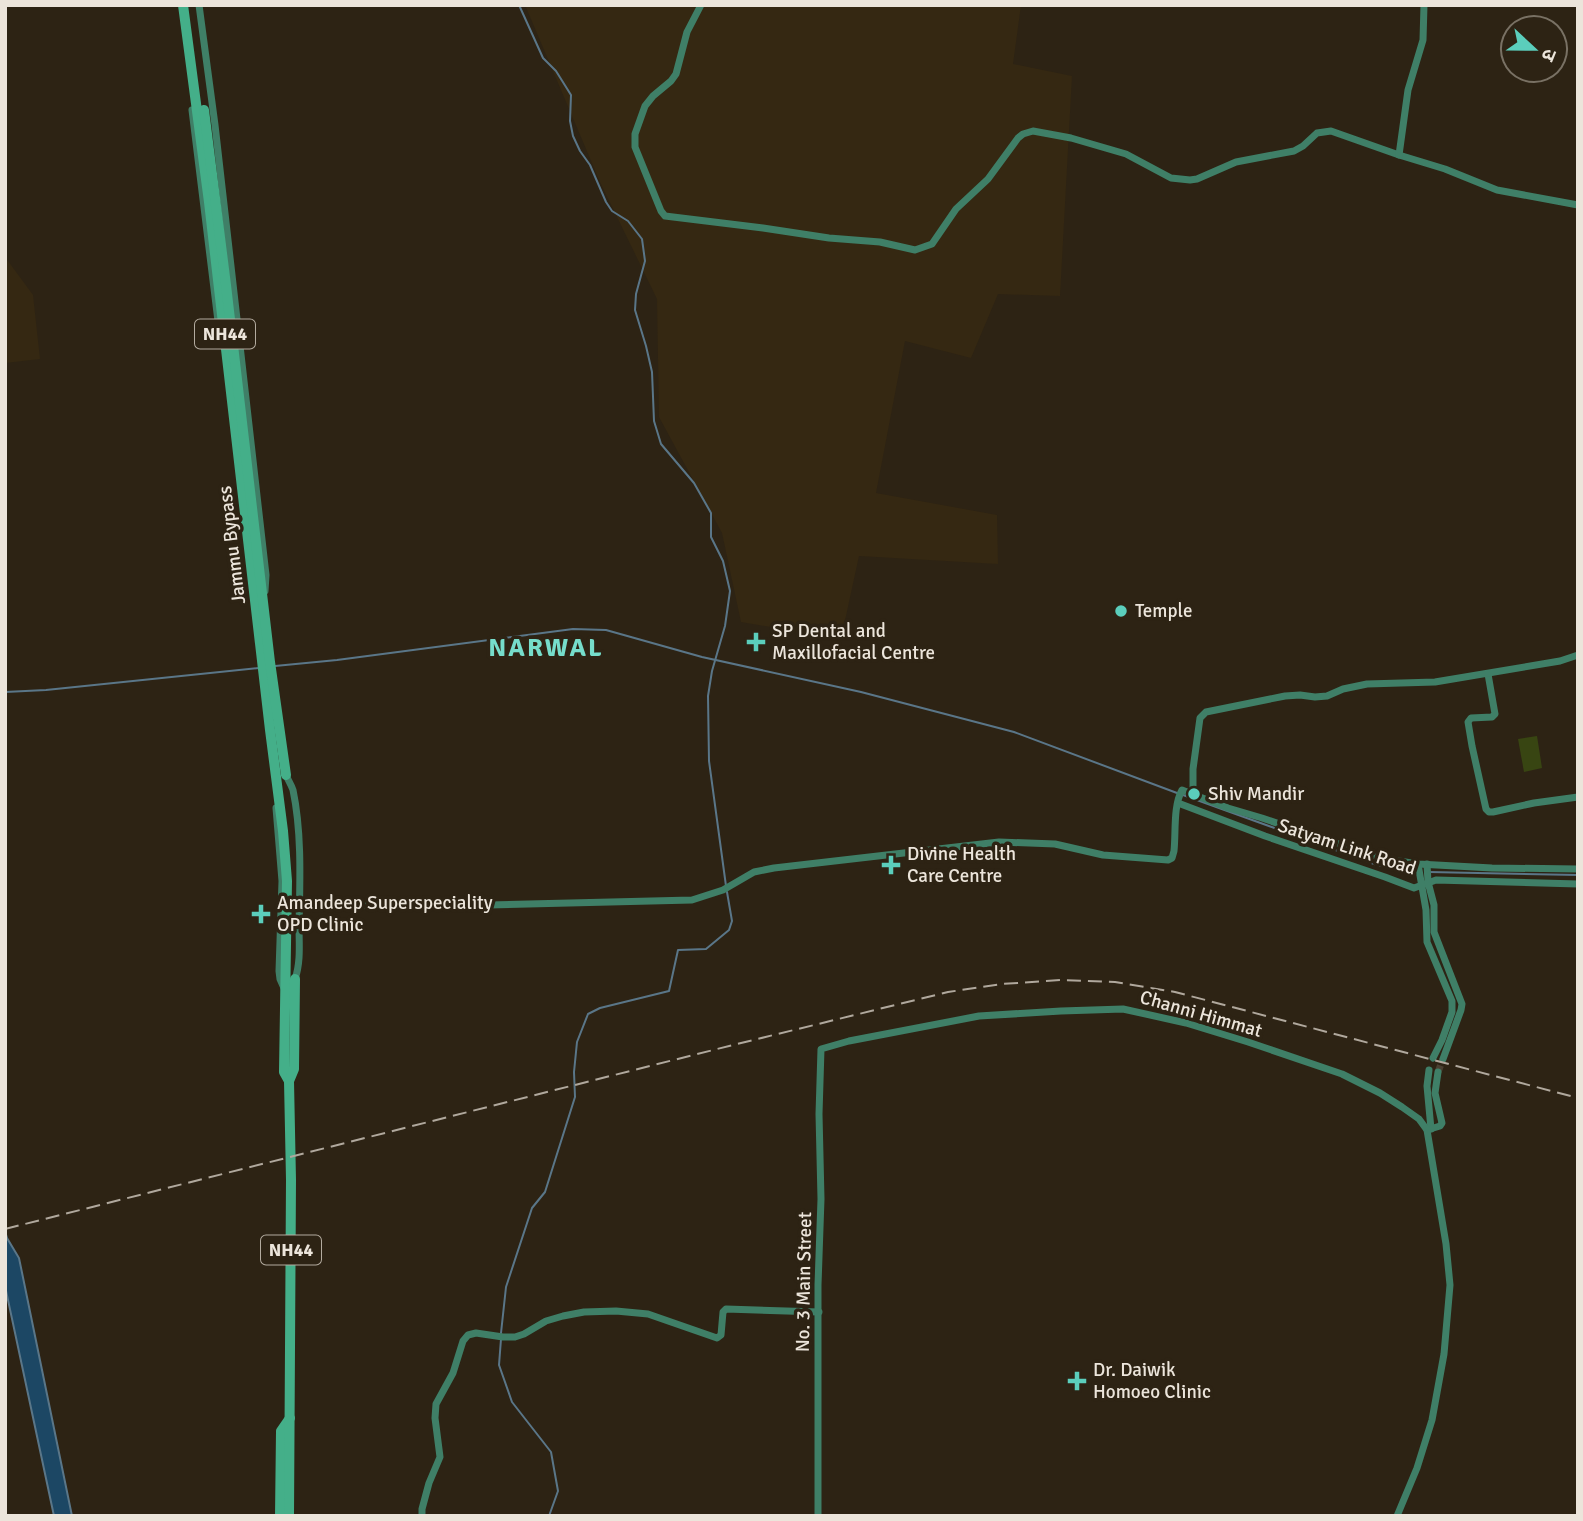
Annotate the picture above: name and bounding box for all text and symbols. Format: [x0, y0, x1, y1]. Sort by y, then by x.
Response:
north arrow [1499, 14, 1569, 84]
text: उ [1535, 45, 1562, 65]
road number: NH44 [195, 320, 255, 348]
street label: Jammu Bypass [213, 485, 251, 605]
place label: Temple [1135, 599, 1192, 623]
marker: Temple [1113, 603, 1129, 619]
place label: SP Dental and Maxillofacial Centre [772, 619, 935, 665]
district label: NARWAL [488, 632, 604, 664]
marker: SP Dental and Maxillofacial Centre [746, 632, 766, 652]
place label: Shiv Mandir [1208, 782, 1304, 806]
marker: Shiv Mandir [1186, 786, 1202, 802]
street label: Satyam Link Road [1275, 813, 1419, 881]
place label: Divine Health Care Centre [907, 842, 1016, 888]
marker: Divine Health Care Centre [881, 855, 901, 875]
place label: Amandeep Superspeciality OPD Clinic [277, 891, 493, 937]
marker: Amandeep Superspeciality OPD Clinic [251, 904, 271, 924]
street label: Channi Himmat [1137, 985, 1265, 1043]
street label: No. 3 Main Street [791, 1211, 817, 1352]
road number: NH44 [261, 1236, 321, 1265]
place label: Dr. Daiwik Homoeo Clinic [1093, 1358, 1211, 1404]
marker: Dr. Daiwik Homoeo Clinic [1067, 1371, 1087, 1391]

